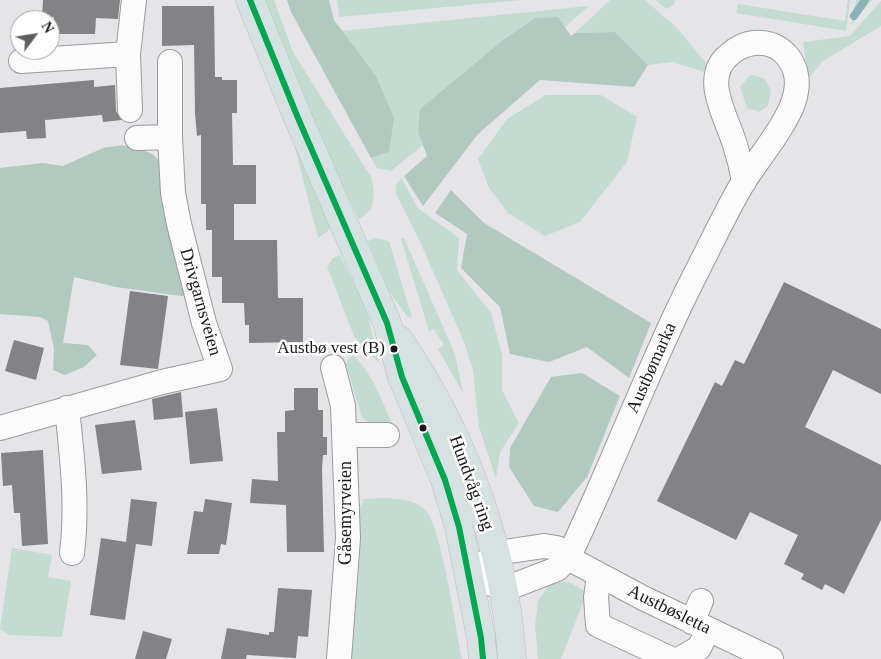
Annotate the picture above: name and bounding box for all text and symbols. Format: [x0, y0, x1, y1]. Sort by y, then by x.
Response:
north arrow [10, 10, 60, 60]
text: N [38, 19, 56, 36]
street label: Drivgarnsveien [174, 246, 226, 358]
street label: Austbømarka [622, 319, 682, 417]
place label: Austbø vest (B) [277, 339, 385, 359]
marker: Austbø vest (B) [389, 344, 399, 354]
unlabelled marker [418, 423, 428, 433]
street label: Hundvåg ring [444, 433, 498, 533]
street label: Gåsemyrveien [335, 461, 357, 565]
street label: Austbøsletta [624, 581, 714, 639]

